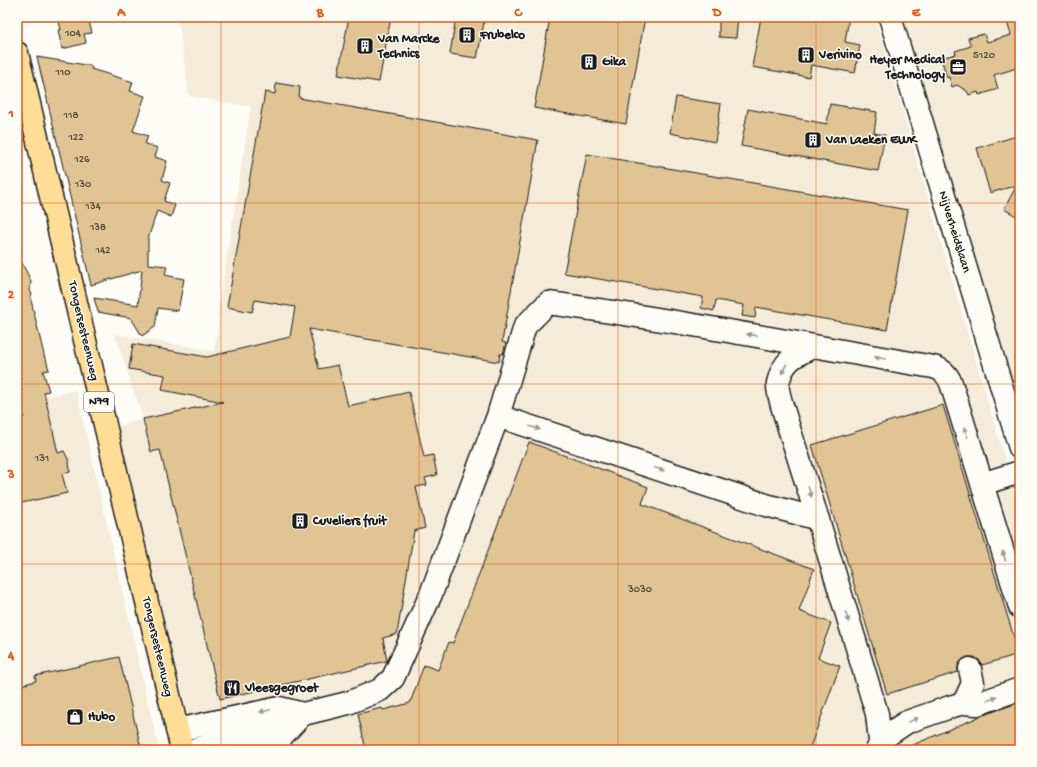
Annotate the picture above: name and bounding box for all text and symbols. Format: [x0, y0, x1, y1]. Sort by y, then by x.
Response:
text: A [116, 6, 126, 21]
text: B [316, 6, 325, 21]
text: C [513, 6, 523, 21]
text: D [712, 6, 722, 21]
text: E [912, 6, 921, 21]
building icon: Frubelco [457, 25, 477, 45]
house number: 104 [64, 28, 82, 40]
place label: Frubelco [479, 28, 525, 43]
place label: Van Marcke Technics [377, 32, 441, 62]
building icon: Van Marcke Technics [355, 36, 375, 56]
building icon: Verivino [796, 45, 816, 65]
place label: Verivino [818, 48, 862, 63]
house number: 5120 [973, 50, 995, 62]
building icon: Gika [579, 52, 599, 72]
place label: Heyer Medical Technology [869, 53, 946, 83]
place label: Gika [602, 55, 627, 70]
office icon: Heyer Medical Technology [948, 57, 968, 77]
house number: 110 [54, 67, 71, 79]
text: 1 [7, 107, 14, 122]
house number: 118 [63, 110, 78, 122]
building icon: Van Laeken EWK [803, 130, 823, 150]
house number: 122 [67, 132, 84, 144]
place label: Van Laeken EWK [825, 133, 918, 148]
house number: 126 [73, 154, 90, 166]
house number: 130 [74, 179, 91, 191]
street label: Nijverheidslaan [934, 189, 974, 275]
house number: 134 [84, 201, 101, 213]
house number: 138 [89, 222, 106, 234]
house number: 142 [94, 245, 111, 257]
street label: Tongersesteenweg [64, 279, 102, 382]
text: 2 [8, 288, 15, 303]
one-way arrow [746, 332, 759, 338]
one-way arrow [874, 354, 887, 360]
one-way arrow [781, 363, 787, 374]
road number: N79 [84, 392, 114, 412]
one-way arrow [530, 425, 542, 431]
one-way arrow [963, 426, 969, 438]
house number: 131 [34, 453, 49, 465]
one-way arrow [653, 466, 665, 472]
text: 3 [7, 468, 15, 483]
one-way arrow [807, 487, 813, 499]
building icon: Cuveliers fruit [290, 511, 310, 531]
place label: Cuveliers fruit [312, 513, 388, 529]
one-way arrow [1001, 550, 1007, 562]
house number: 3030 [627, 584, 652, 596]
street label: Tongersesteenweg [138, 595, 176, 698]
one-way arrow [845, 611, 851, 623]
text: 4 [7, 649, 15, 664]
restaurant icon: Vleesgegroet [222, 678, 242, 698]
place label: Vleesgegroet [244, 681, 320, 696]
one-way arrow [986, 696, 998, 702]
shop icon: Hubo [65, 707, 85, 727]
one-way arrow [259, 708, 271, 714]
place label: Hubo [88, 710, 115, 725]
one-way arrow [907, 717, 919, 723]

